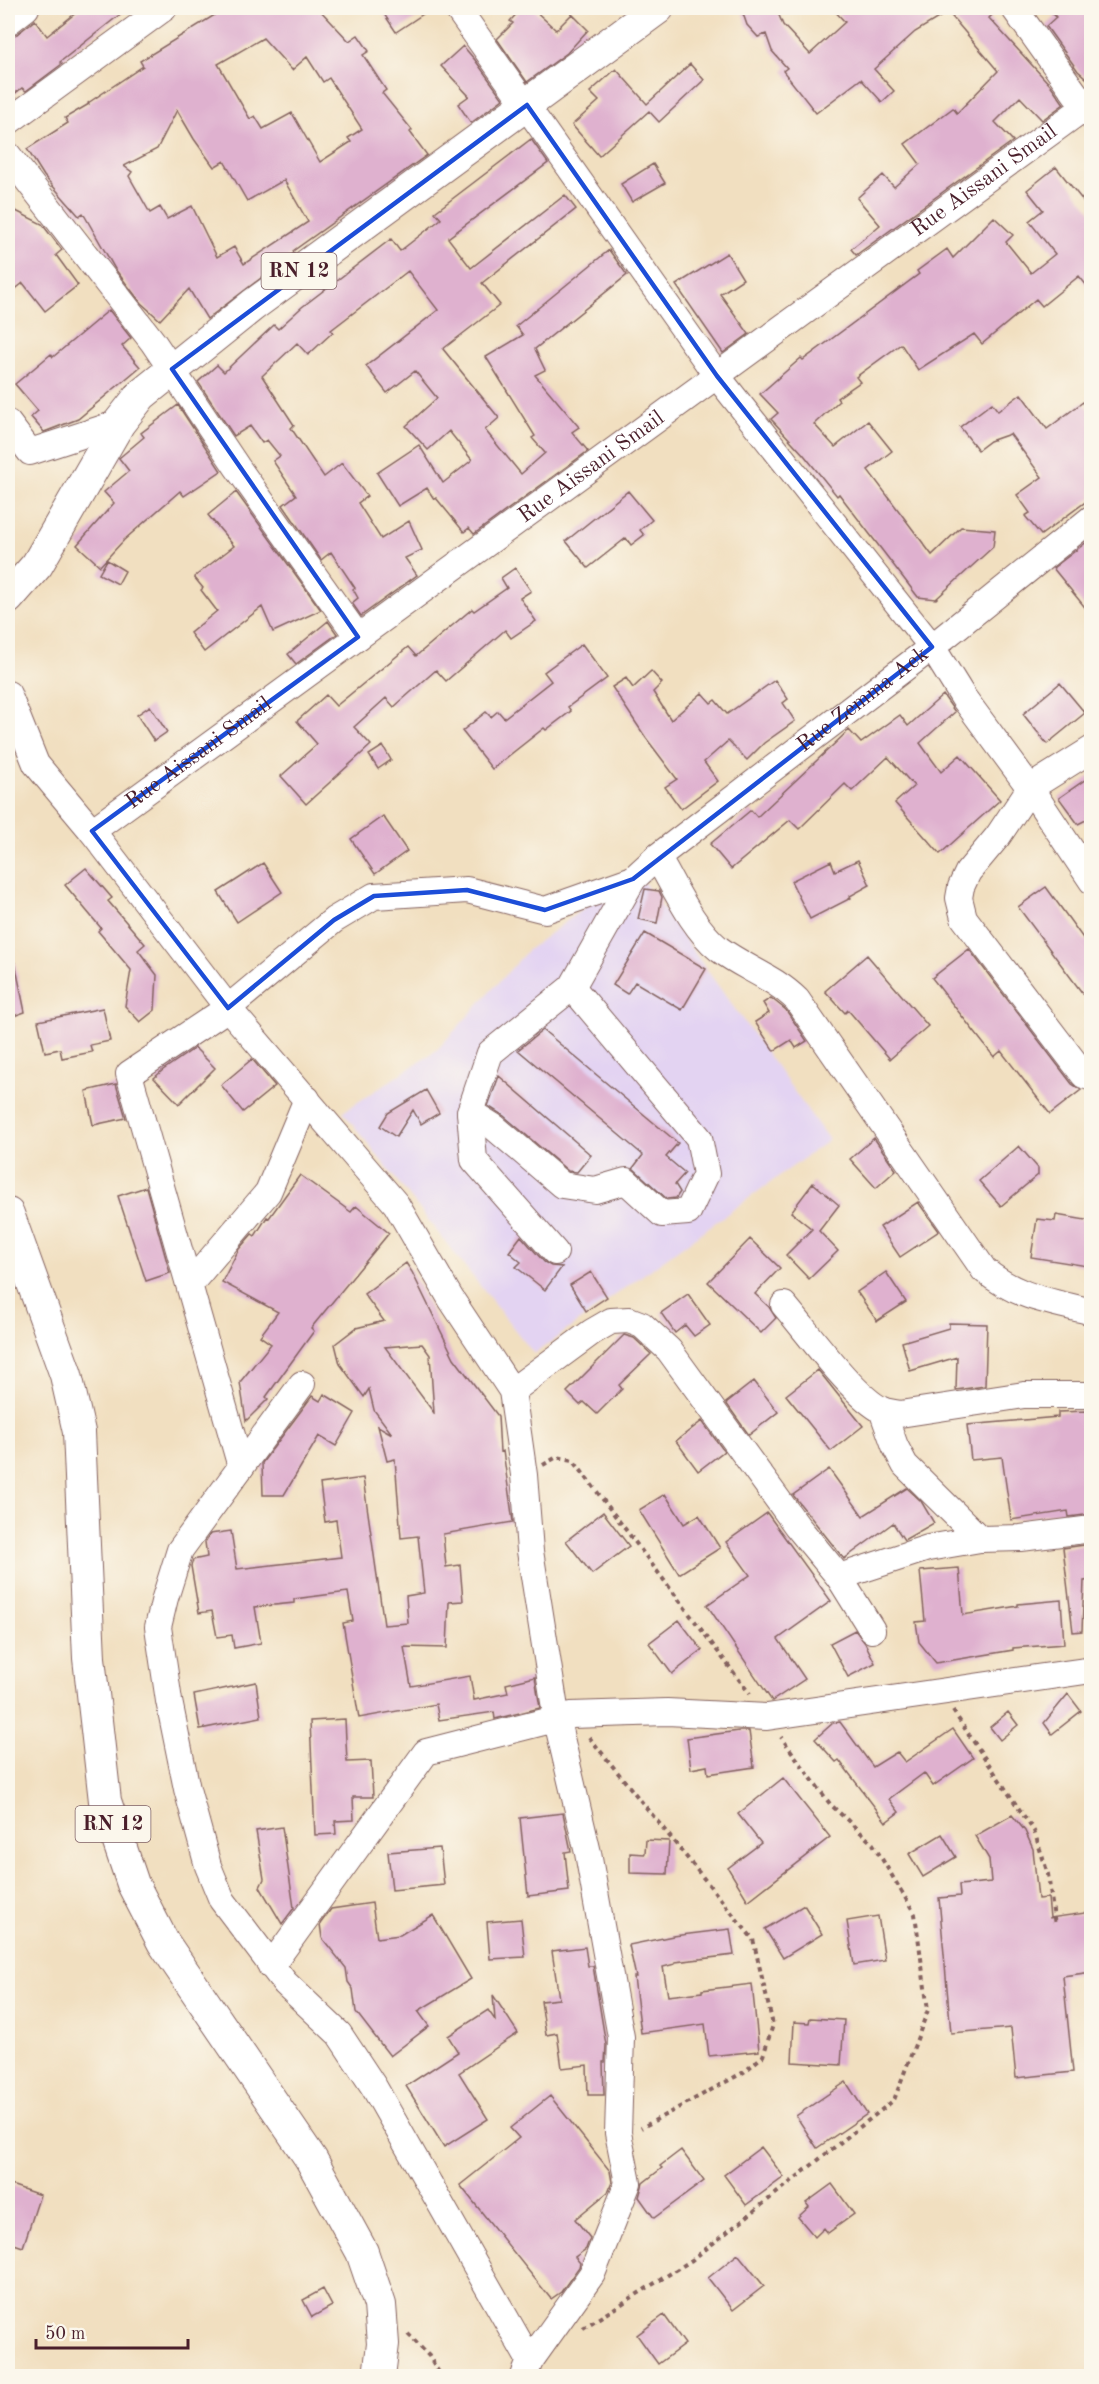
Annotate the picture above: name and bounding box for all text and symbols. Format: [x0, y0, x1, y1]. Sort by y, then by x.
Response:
street label: Rue Aissani Smail [907, 120, 1061, 241]
road number: RN 12 [262, 253, 336, 289]
street label: Rue Aissani Smail [514, 407, 668, 527]
street label: Rue Zemma Aek [793, 643, 933, 757]
street label: Rue Aissani Smail [122, 693, 276, 814]
road number: RN 12 [76, 1806, 150, 1842]
scale bar [36, 2312, 188, 2350]
text: 50 m [45, 2325, 85, 2343]

